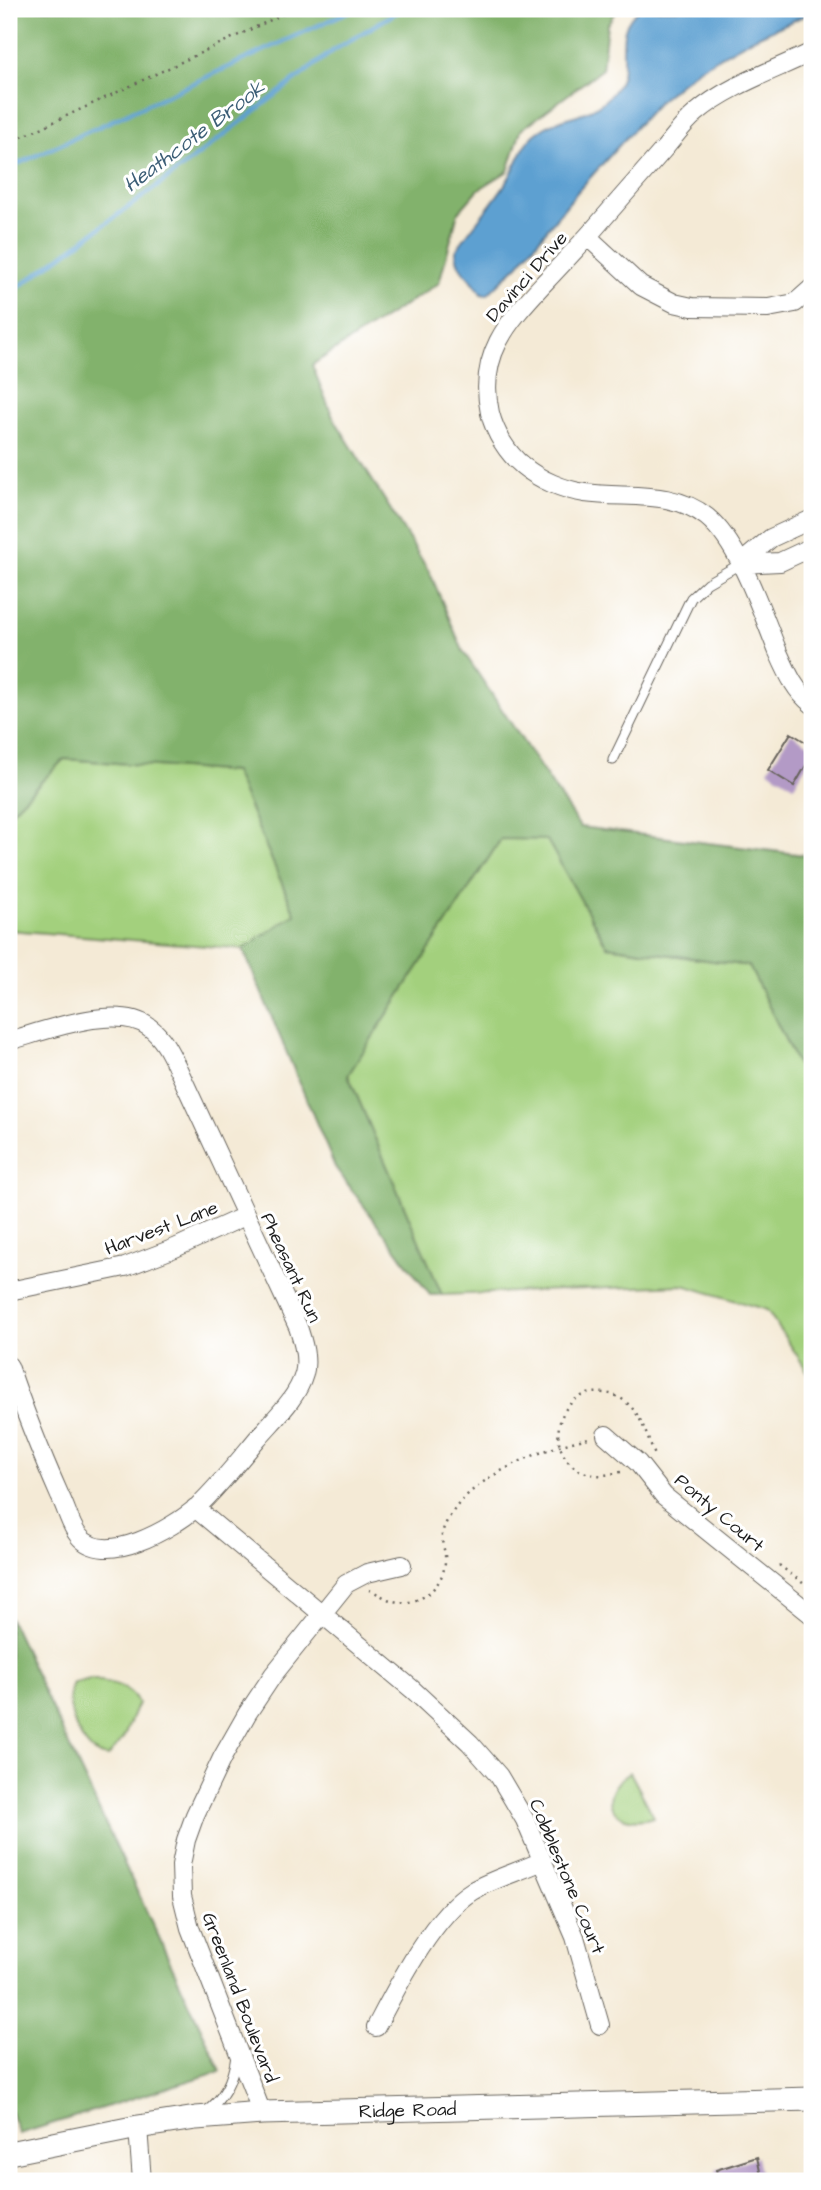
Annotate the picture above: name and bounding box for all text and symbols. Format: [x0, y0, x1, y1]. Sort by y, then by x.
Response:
water label: Heathcote Brook [118, 73, 272, 199]
street label: Davinci Drive [480, 226, 574, 328]
street label: Harvest Lane [101, 1194, 222, 1262]
street label: Pheasant Run [253, 1208, 328, 1327]
street label: Ponty Court [668, 1467, 770, 1560]
street label: Cobblestone Court [522, 1795, 612, 1959]
street label: Greenland Boulevard [195, 1909, 285, 2087]
street label: Ridge Road [358, 2096, 457, 2126]

